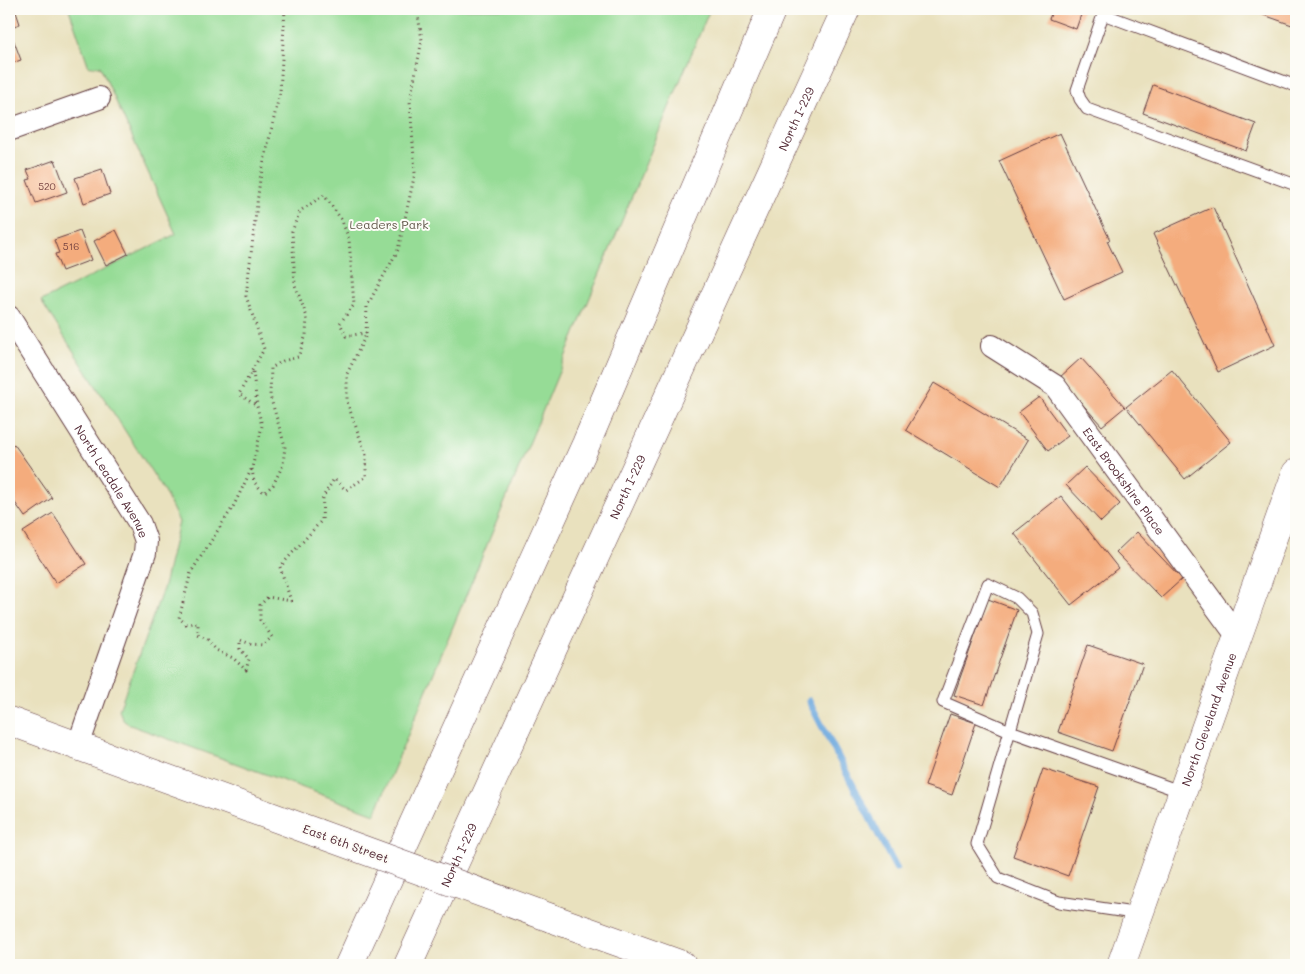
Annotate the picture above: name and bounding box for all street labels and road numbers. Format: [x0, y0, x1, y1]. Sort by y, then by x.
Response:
street label: North I-229 [774, 84, 817, 153]
street label: North Leadale Avenue [71, 422, 152, 540]
street label: East Brookshire Place [1080, 424, 1169, 538]
street label: North I-229 [606, 452, 649, 521]
street label: North Cleveland Avenue [1177, 650, 1240, 788]
street label: East 6th Street [301, 820, 391, 866]
street label: North I-229 [437, 820, 480, 890]

